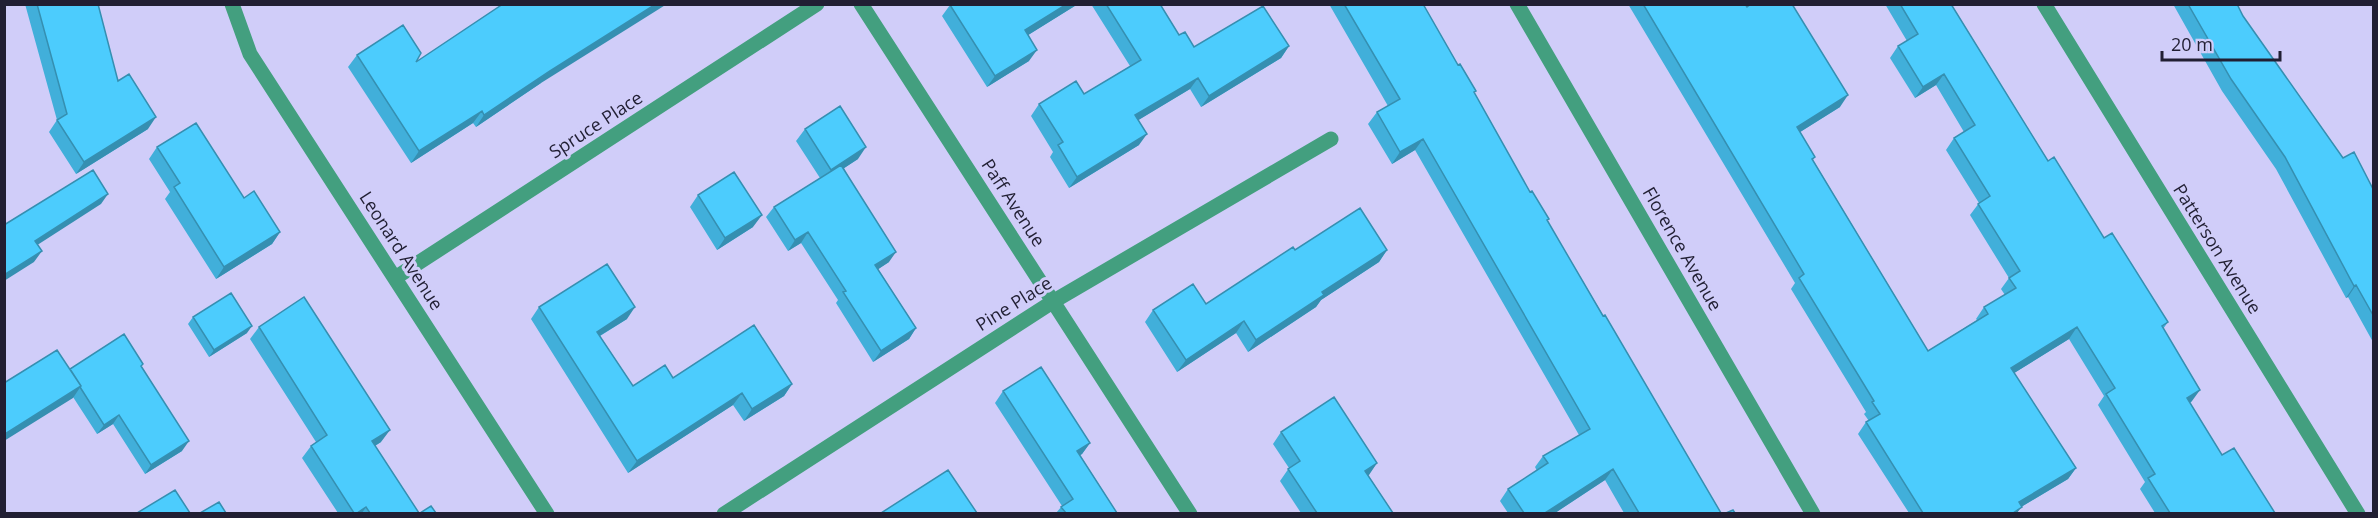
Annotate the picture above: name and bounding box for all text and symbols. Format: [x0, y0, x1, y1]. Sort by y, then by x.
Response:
scale bar [2162, 24, 2280, 62]
text: 20 m [2171, 32, 2213, 56]
street label: Spruce Place [544, 85, 647, 163]
street label: Paff Avenue [976, 154, 1051, 251]
street label: Patterson Avenue [2168, 179, 2267, 318]
street label: Florence Avenue [1638, 182, 1728, 315]
street label: Leonard Avenue [354, 186, 449, 314]
street label: Pine Place [971, 270, 1056, 336]

